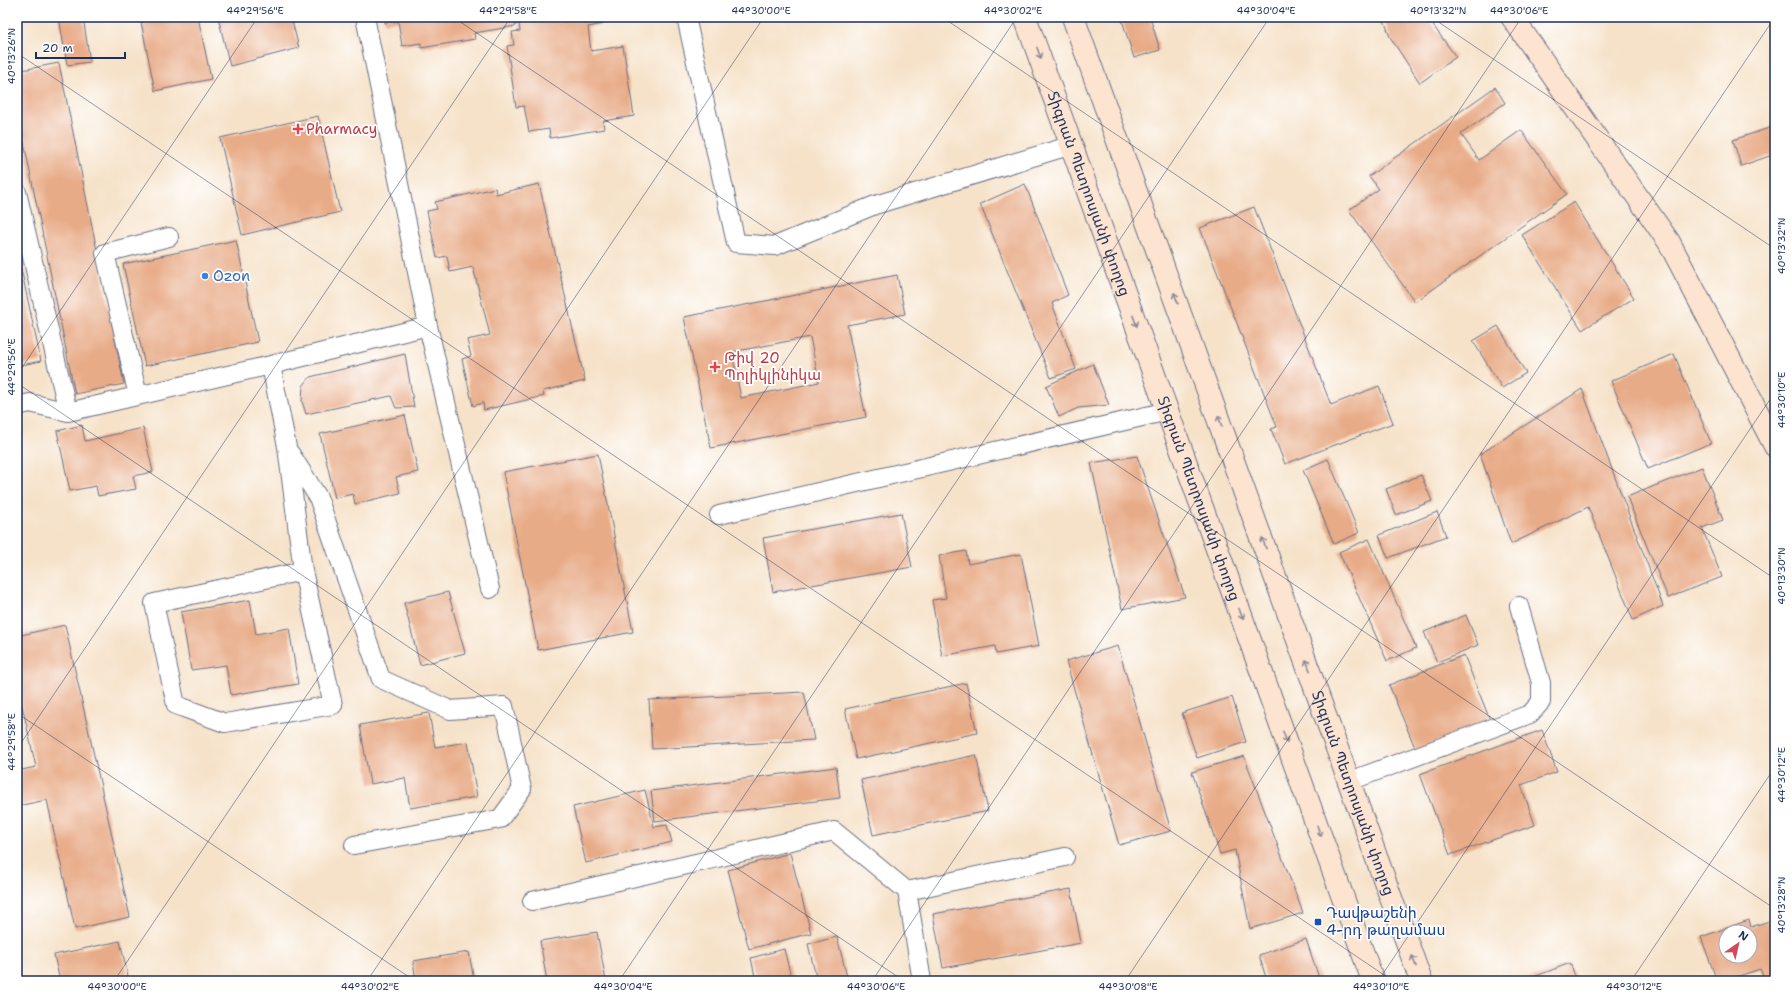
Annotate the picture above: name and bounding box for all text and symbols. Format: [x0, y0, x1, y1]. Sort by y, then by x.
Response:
text: 44°29'56"E [226, 4, 284, 17]
text: 44°29'58"E [479, 4, 537, 17]
text: 44°30'00"E [731, 4, 791, 17]
text: 44°30'02"E [984, 4, 1042, 17]
text: 44°30'04"E [1237, 4, 1295, 17]
text: 40°13'32"N [1410, 4, 1466, 17]
text: 44°30'06"E [1490, 4, 1548, 17]
text: 40°13'26"N [5, 28, 18, 84]
scale bar [36, 34, 125, 60]
text: 20 m [42, 40, 73, 56]
one-way arrow [1036, 47, 1044, 59]
street label: Տիգրան Պետրոսյանի փողոց [1043, 89, 1135, 299]
place label: Pharmacy [306, 119, 377, 139]
marker: Pharmacy [293, 124, 303, 134]
text: 40°13'32"N [1775, 218, 1788, 274]
place label: Ozon [213, 266, 250, 286]
marker: Ozon [200, 271, 210, 281]
one-way arrow [1172, 292, 1179, 305]
one-way arrow [1132, 314, 1140, 326]
text: 44°29'56"E [5, 338, 18, 396]
place label: Թիվ 20 Պոլիկլինիկա [724, 348, 821, 385]
marker: Թիվ 20 Պոլիկլինիկա [709, 361, 721, 373]
text: 44°30'10"E [1775, 372, 1788, 428]
street label: Տիգրան Պետրոսյանի փողոց [1153, 393, 1245, 604]
one-way arrow [1216, 414, 1223, 427]
one-way arrow [1260, 537, 1268, 549]
text: 40°13'30"N [1775, 547, 1788, 605]
one-way arrow [1238, 608, 1245, 621]
one-way arrow [1304, 660, 1312, 672]
street label: Տիգրան Պետրոսյանի փողոց [1307, 688, 1399, 898]
text: 44°29'58"E [5, 713, 18, 771]
one-way arrow [1282, 730, 1289, 743]
text: 44°30'12"E [1775, 747, 1788, 803]
one-way arrow [1316, 825, 1323, 838]
text: 40°13'28"N [1775, 877, 1788, 933]
place label: Դավթաշենի 4-րդ թաղամաս [1326, 903, 1445, 940]
marker: Դավթաշենի 4-րդ թաղամաս [1313, 917, 1323, 927]
north arrow [1718, 924, 1758, 964]
text: N [1736, 927, 1751, 945]
one-way arrow [1409, 956, 1417, 968]
text: 44°30'00"E [87, 980, 147, 993]
text: 44°30'02"E [341, 980, 399, 993]
text: 44°30'04"E [594, 980, 652, 993]
text: 44°30'06"E [847, 980, 905, 993]
text: 44°30'08"E [1098, 980, 1158, 993]
text: 44°30'10"E [1353, 980, 1409, 993]
text: 44°30'12"E [1606, 980, 1662, 993]

